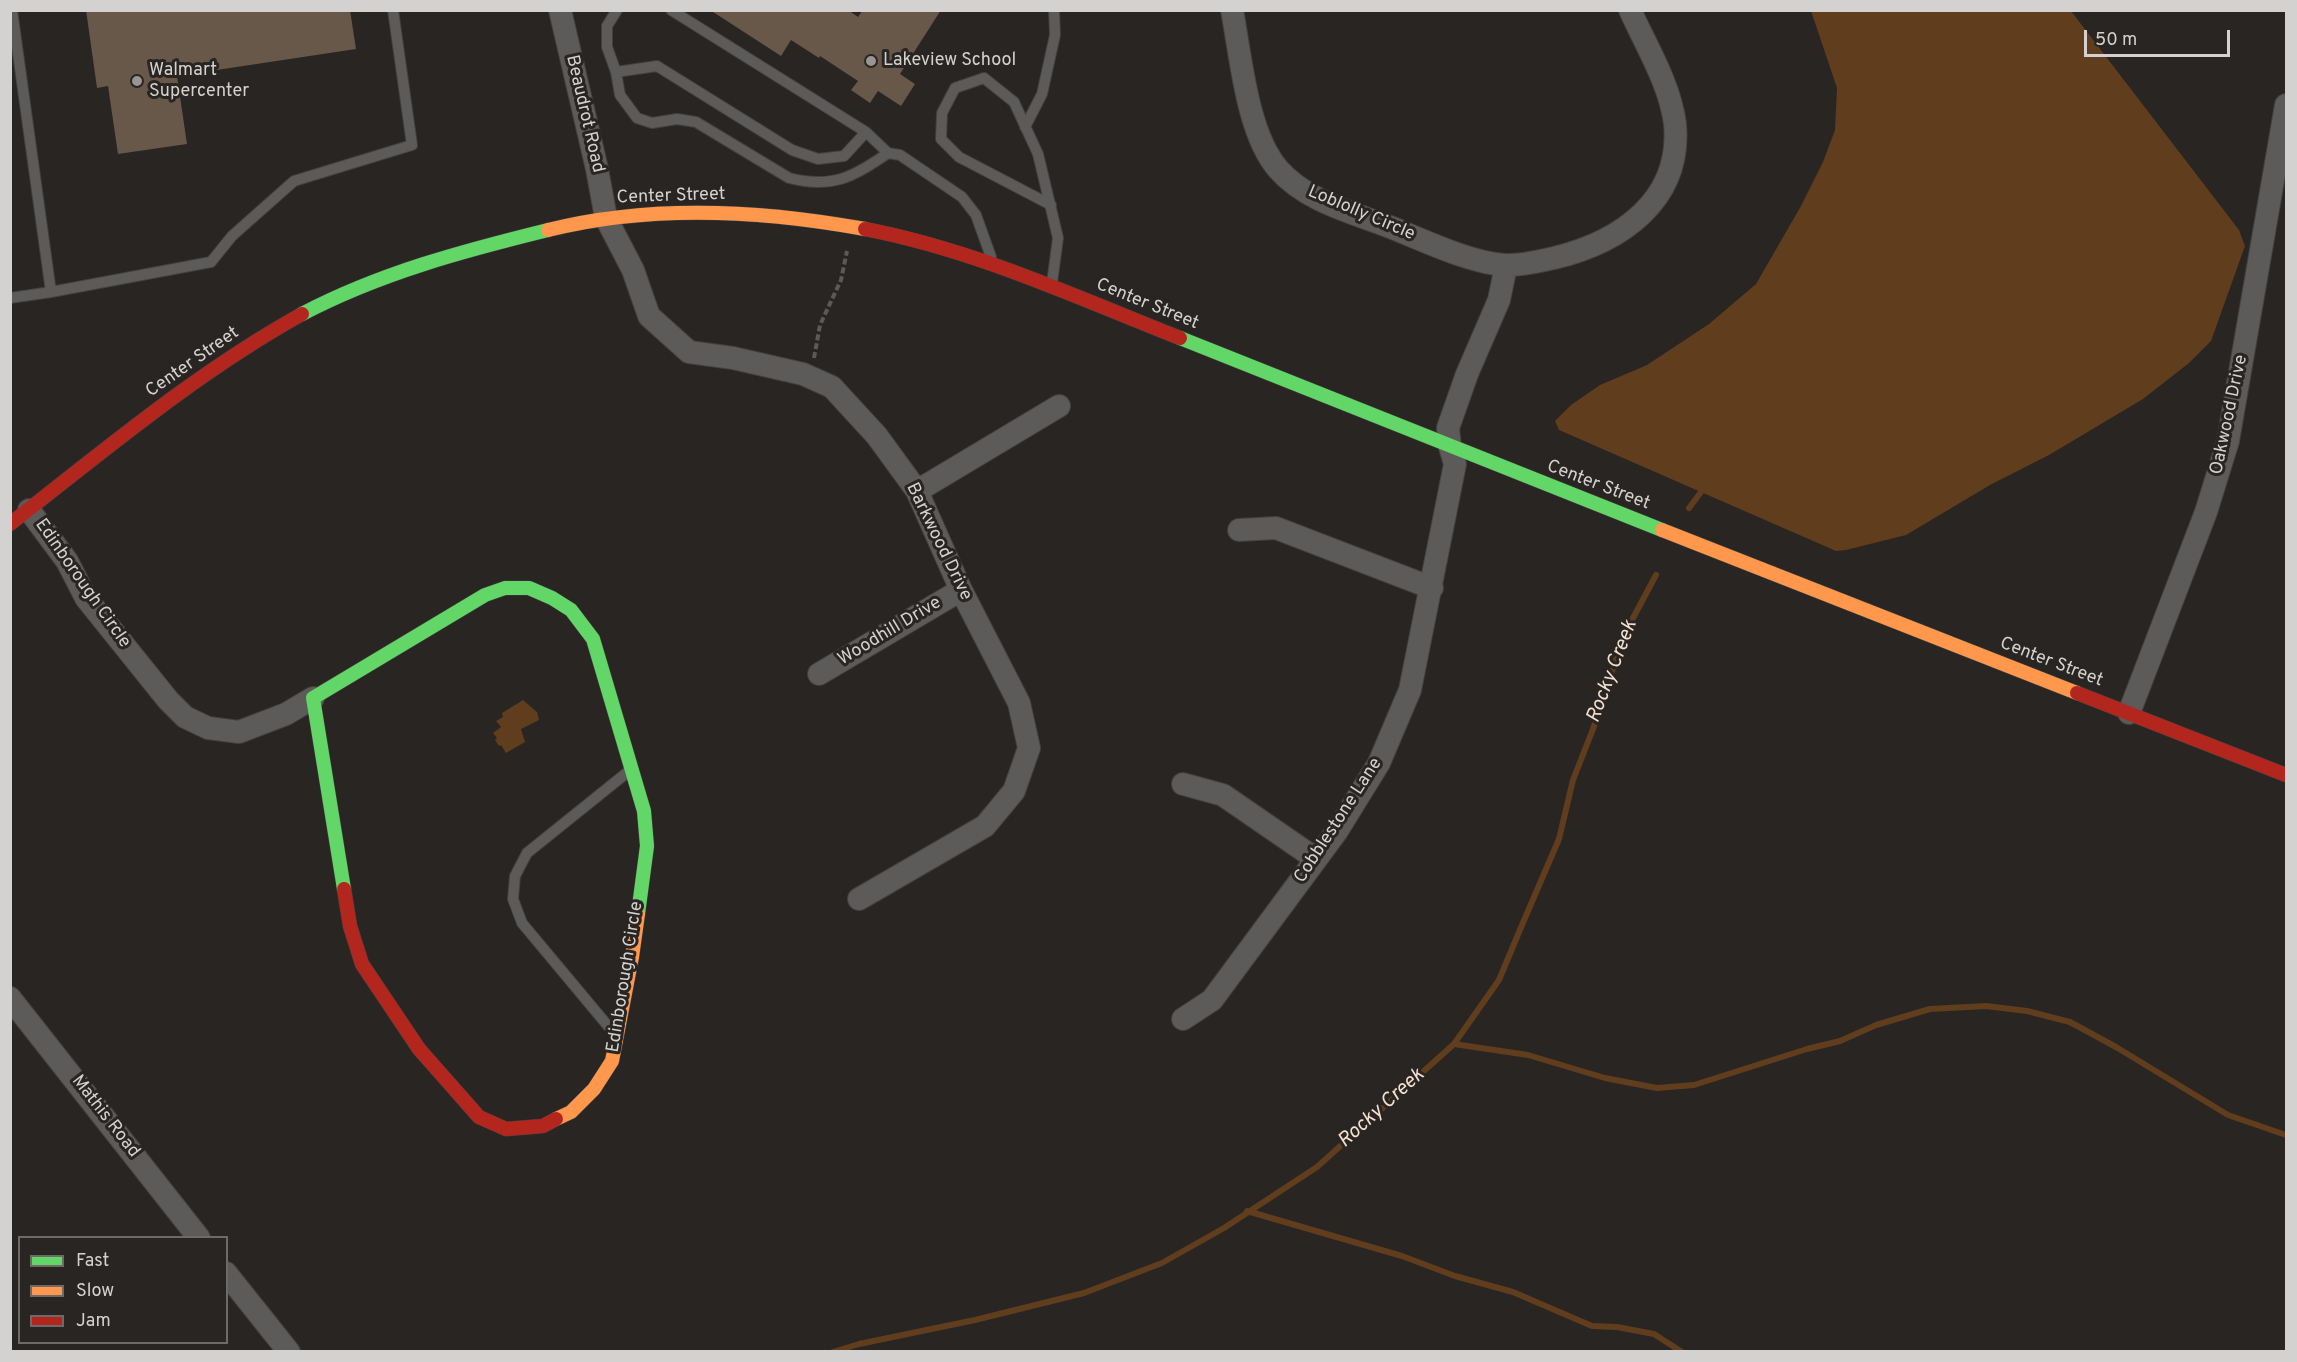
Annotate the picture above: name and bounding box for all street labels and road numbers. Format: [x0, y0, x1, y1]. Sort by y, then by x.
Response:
street label: Beaudrot Road [560, 53, 608, 175]
street label: Loblolly Circle [1304, 182, 1418, 246]
street label: Center Street [616, 184, 726, 210]
street label: Center Street [1093, 275, 1201, 335]
street label: Center Street [142, 323, 244, 403]
street label: Oakwood Drive [2207, 353, 2253, 477]
street label: Center Street [1543, 456, 1653, 516]
street label: Barkwood Drive [900, 480, 976, 604]
street label: Edinborough Circle [29, 515, 135, 653]
street label: Woodhill Drive [834, 593, 946, 671]
street label: Center Street [1996, 633, 2106, 693]
street label: Cobblestone Lane [1290, 754, 1388, 888]
street label: Edinborough Circle [603, 900, 649, 1054]
street label: Mathis Road [66, 1071, 144, 1163]

